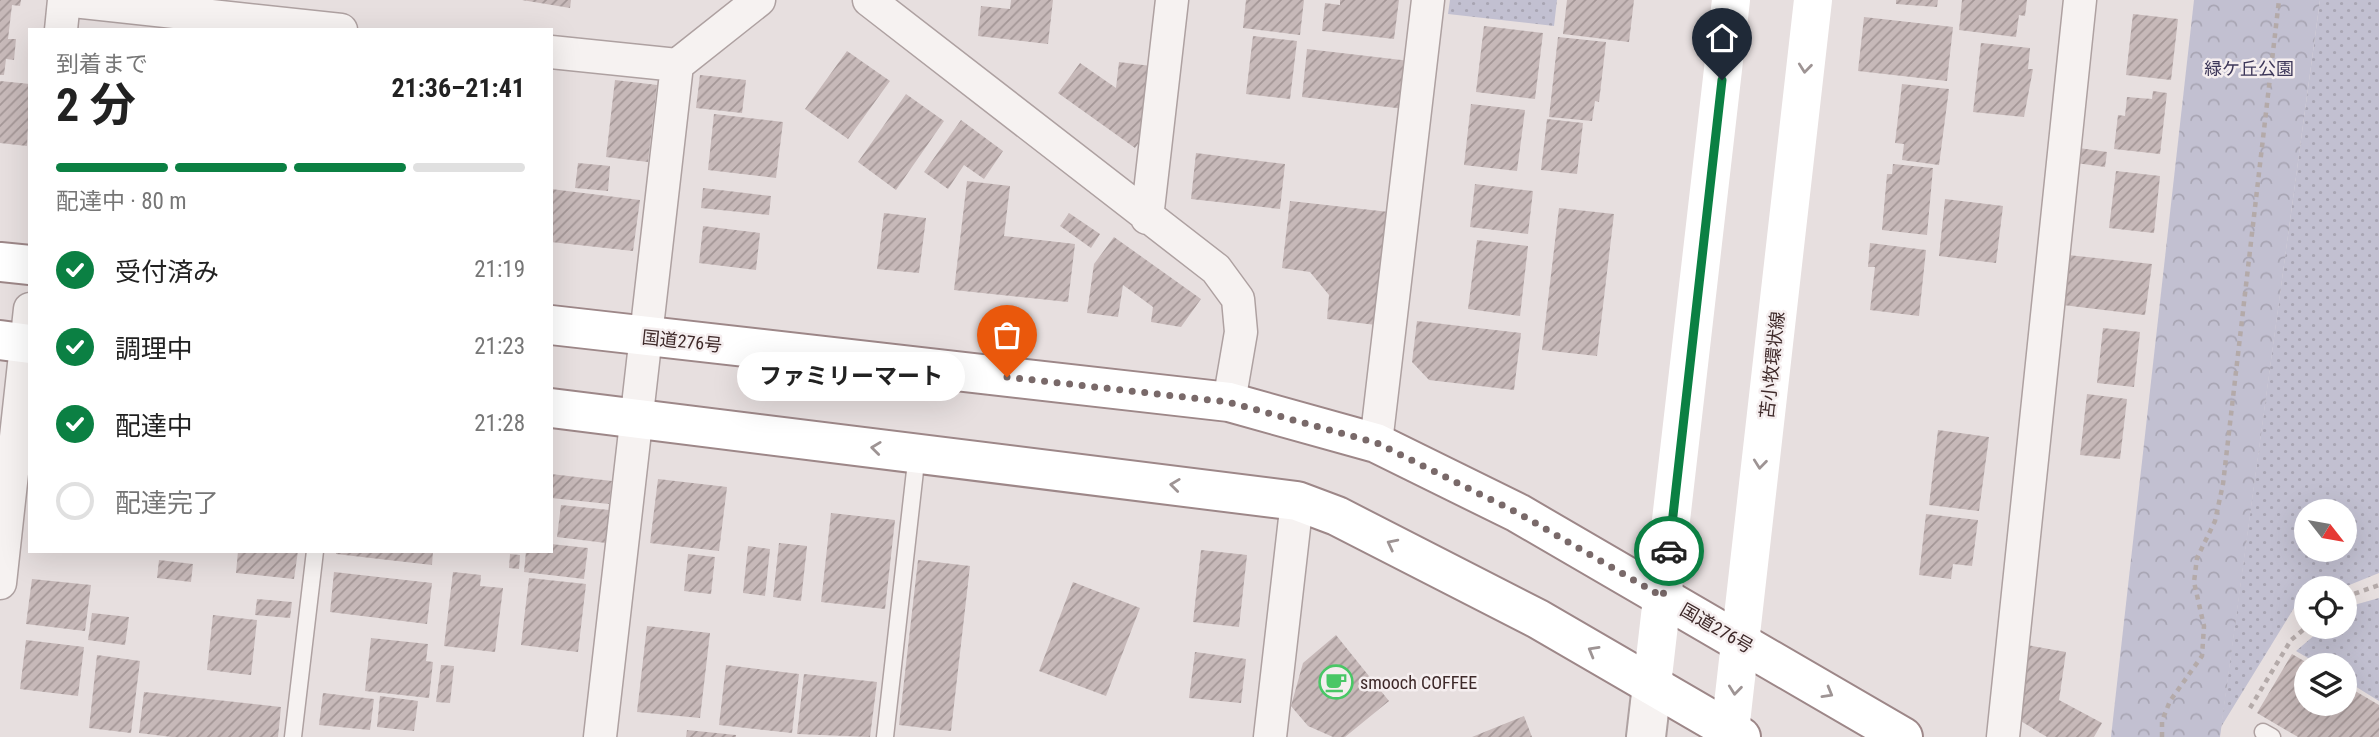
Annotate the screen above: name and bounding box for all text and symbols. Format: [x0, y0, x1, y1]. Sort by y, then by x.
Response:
pin [1692, 8, 1752, 80]
icon: home [1703, 19, 1741, 57]
text: 到着まで [56, 51, 148, 78]
park label: 緑ケ丘公園 [2204, 58, 2294, 79]
one-way arrow [1798, 63, 1813, 74]
text: 21:36–21:41 [391, 73, 525, 103]
text: 2 分 [56, 78, 136, 132]
text: 配達中 · 80 m [56, 188, 186, 215]
icon: check [56, 251, 94, 289]
text: 21:19 [474, 256, 525, 283]
text: 受付済み [115, 257, 219, 287]
pin [977, 305, 1037, 377]
street label: 苫小牧環状線 [1756, 310, 1788, 420]
icon: bag [988, 316, 1026, 354]
street label: 国道276号 [641, 326, 723, 356]
icon: check [56, 328, 94, 366]
text: 21:23 [474, 333, 525, 360]
text: 調理中 [115, 334, 193, 364]
callout: ファミリーマート [738, 352, 965, 402]
text: ファミリーマート [759, 363, 943, 390]
icon: check [56, 405, 94, 443]
text: 21:28 [474, 410, 525, 437]
text: 配達中 [115, 411, 193, 441]
one-way arrow [871, 440, 882, 455]
one-way arrow [1753, 459, 1768, 470]
one-way arrow [1169, 478, 1181, 493]
text: 配達完了 [115, 488, 219, 518]
north arrow [2294, 499, 2357, 562]
map controls [2294, 499, 2357, 716]
courier [1634, 516, 1704, 586]
icon: car [1650, 532, 1688, 570]
one-way arrow [1387, 539, 1399, 553]
button: locate [2294, 576, 2357, 639]
street label: 国道276号 [1677, 599, 1757, 657]
one-way arrow [1587, 646, 1600, 659]
button: layers [2294, 653, 2357, 716]
cafe icon: smooch COFFEE [1317, 663, 1355, 701]
place label: smooch COFFEE [1360, 672, 1477, 693]
one-way arrow [1728, 685, 1743, 696]
one-way arrow [1821, 685, 1834, 698]

